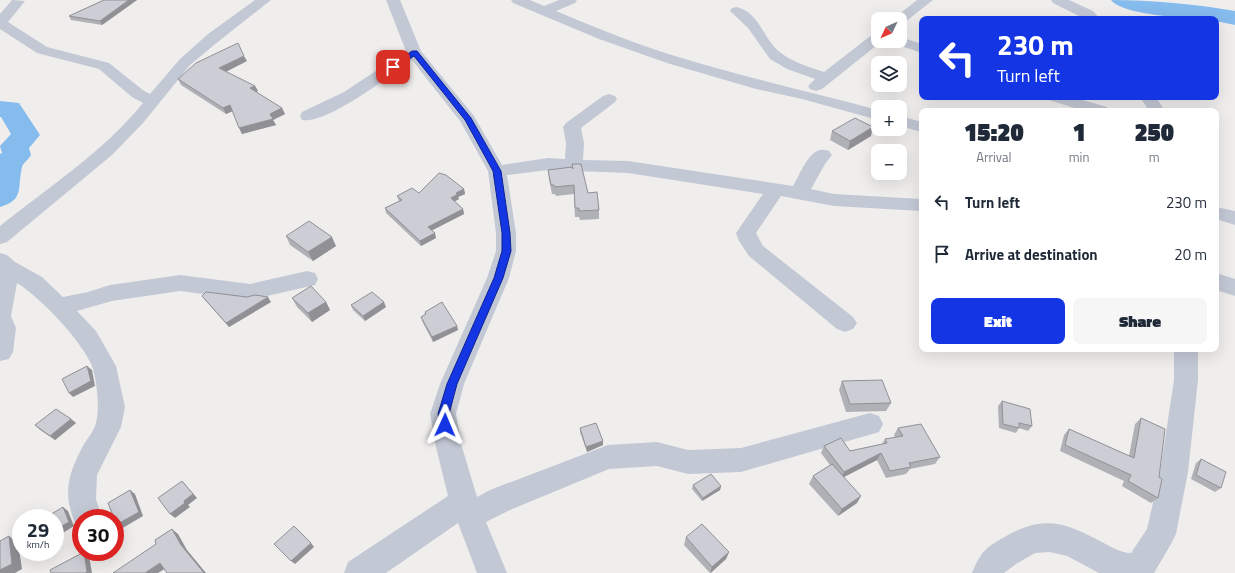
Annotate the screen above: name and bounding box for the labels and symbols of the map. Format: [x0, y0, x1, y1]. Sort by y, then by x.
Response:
north arrow [871, 12, 907, 48]
pin [376, 50, 410, 84]
position arrow [424, 404, 466, 446]
speed limit sign: 30 [72, 509, 124, 561]

